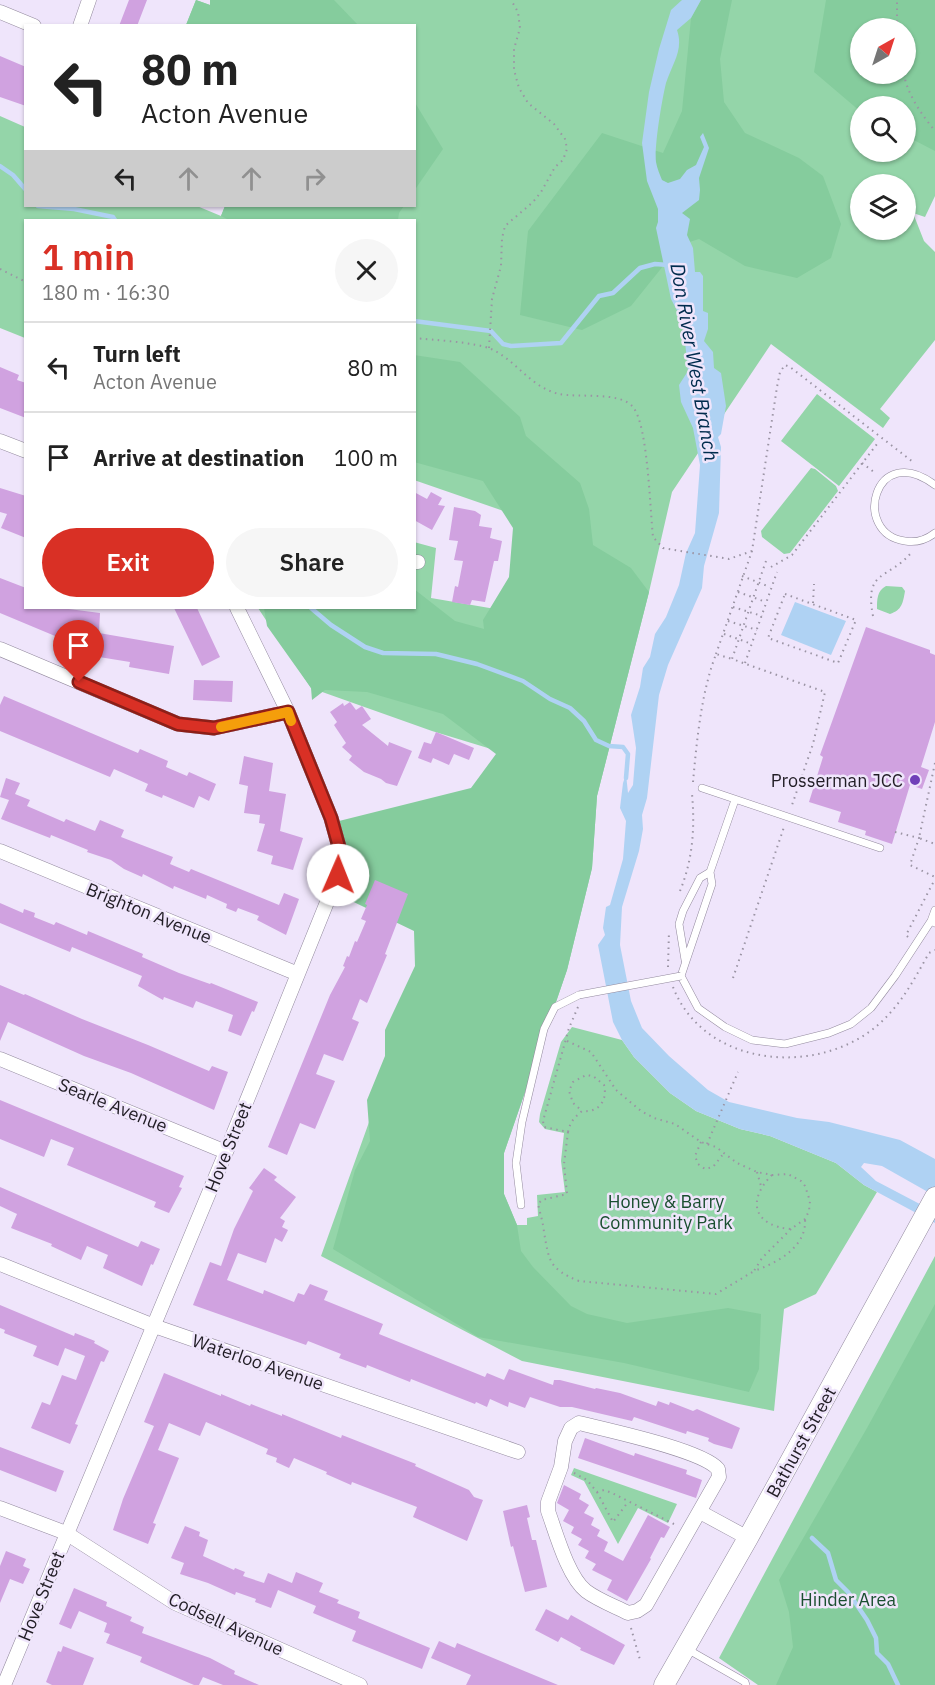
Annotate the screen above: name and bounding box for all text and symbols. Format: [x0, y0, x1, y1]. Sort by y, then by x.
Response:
north arrow [850, 18, 916, 84]
map controls [850, 18, 916, 240]
text: 80 m [141, 42, 239, 97]
icon: left [42, 48, 120, 126]
text: Acton Avenue [141, 95, 308, 130]
button: search [850, 96, 916, 162]
icon: left [109, 162, 142, 195]
icon: ahead [172, 162, 205, 195]
icon: ahead [235, 162, 268, 195]
icon: right [298, 162, 331, 195]
button: layers [850, 174, 916, 240]
text: 1 min [42, 233, 135, 280]
button: close [335, 239, 398, 302]
water label: Don River West Branch [664, 261, 726, 463]
text: 180 m · 16:30 [42, 279, 170, 306]
text: Turn left [93, 339, 181, 368]
icon: left [42, 351, 75, 384]
text: 80 m [347, 353, 398, 382]
text: Acton Avenue [93, 368, 217, 395]
icon: arrive [42, 441, 75, 474]
text: Arrive at destination [93, 443, 304, 472]
text: 100 m [334, 443, 398, 472]
button: Exit [42, 528, 214, 597]
button: Share [226, 528, 398, 597]
pin [53, 620, 104, 682]
icon: arrive [62, 629, 95, 662]
place label: Prosserman JCC [771, 769, 903, 792]
marker: Prosserman JCC [908, 773, 922, 787]
position arrow [306, 843, 370, 907]
street label: Brighton Avenue [83, 877, 215, 949]
street label: Searle Avenue [55, 1073, 171, 1137]
street label: Hove Street [200, 1099, 256, 1195]
park label: Honey & Barry Community Park [599, 1190, 733, 1234]
street label: Waterloo Avenue [189, 1329, 327, 1395]
street label: Bathurst Street [761, 1382, 841, 1502]
street label: Hove Street [13, 1548, 69, 1644]
street label: Codsell Avenue [165, 1587, 287, 1661]
park label: Hinder Area [800, 1588, 896, 1611]

